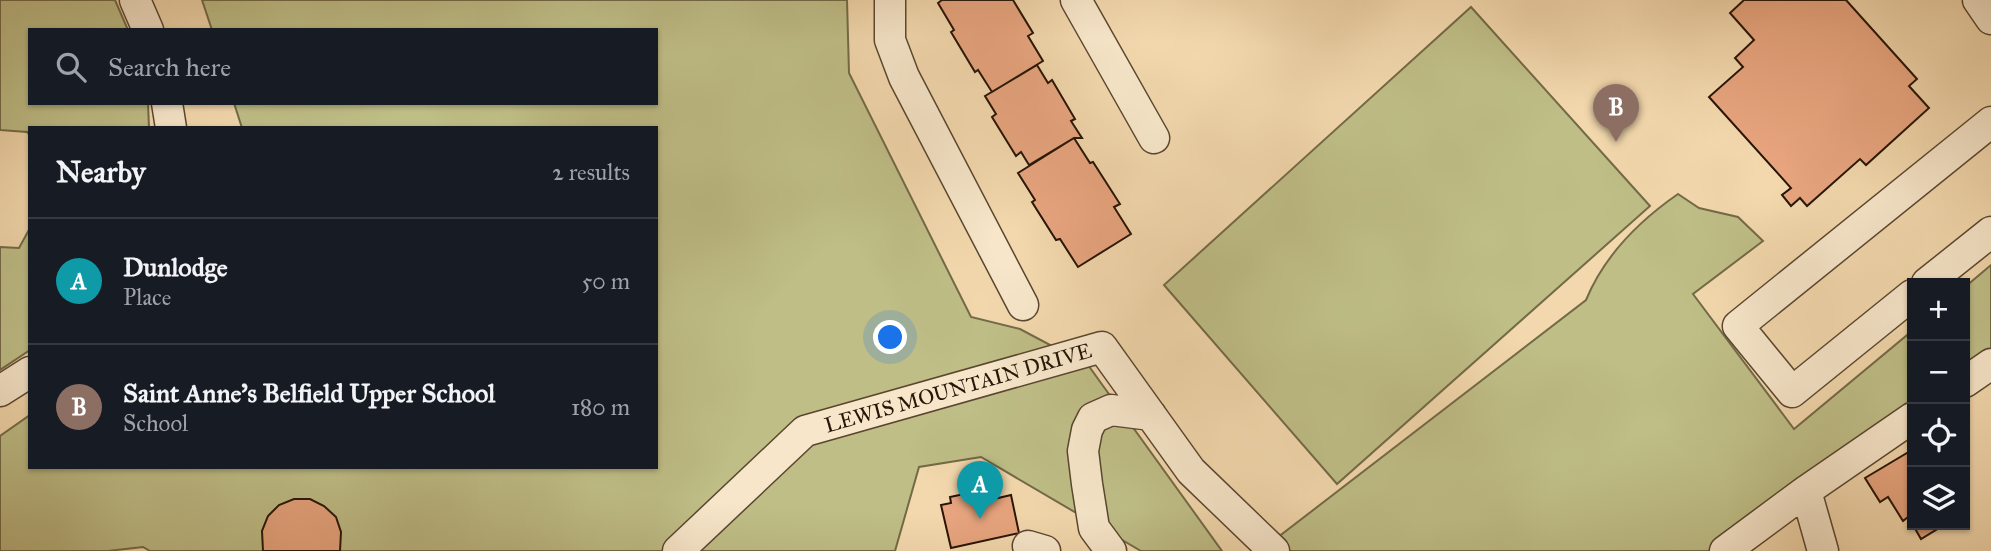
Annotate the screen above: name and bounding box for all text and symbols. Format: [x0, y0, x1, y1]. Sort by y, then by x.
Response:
search box [28, 28, 658, 105]
icon: search [52, 48, 90, 86]
text: Search here [108, 51, 231, 83]
pin: B [1593, 84, 1639, 142]
text: Nearby [56, 154, 146, 190]
text: 2 results [552, 158, 630, 186]
text: Dunlodge [123, 251, 228, 283]
text: A [71, 267, 87, 295]
text: 50 m [582, 267, 630, 295]
map controls [1907, 278, 1970, 530]
button: + [1907, 278, 1970, 341]
text: Place [123, 283, 171, 311]
your location [873, 320, 907, 354]
street label: LEWIS MOUNTAIN DRIVE [821, 337, 1095, 439]
button: − [1907, 341, 1970, 404]
text: Saint Anne's Belfield Upper School [123, 377, 495, 409]
text: B [71, 393, 87, 421]
text: 180 m [571, 393, 630, 421]
button: locate [1907, 404, 1970, 467]
text: School [123, 409, 188, 437]
pin: A [957, 461, 1003, 519]
button: layers [1907, 467, 1970, 530]

